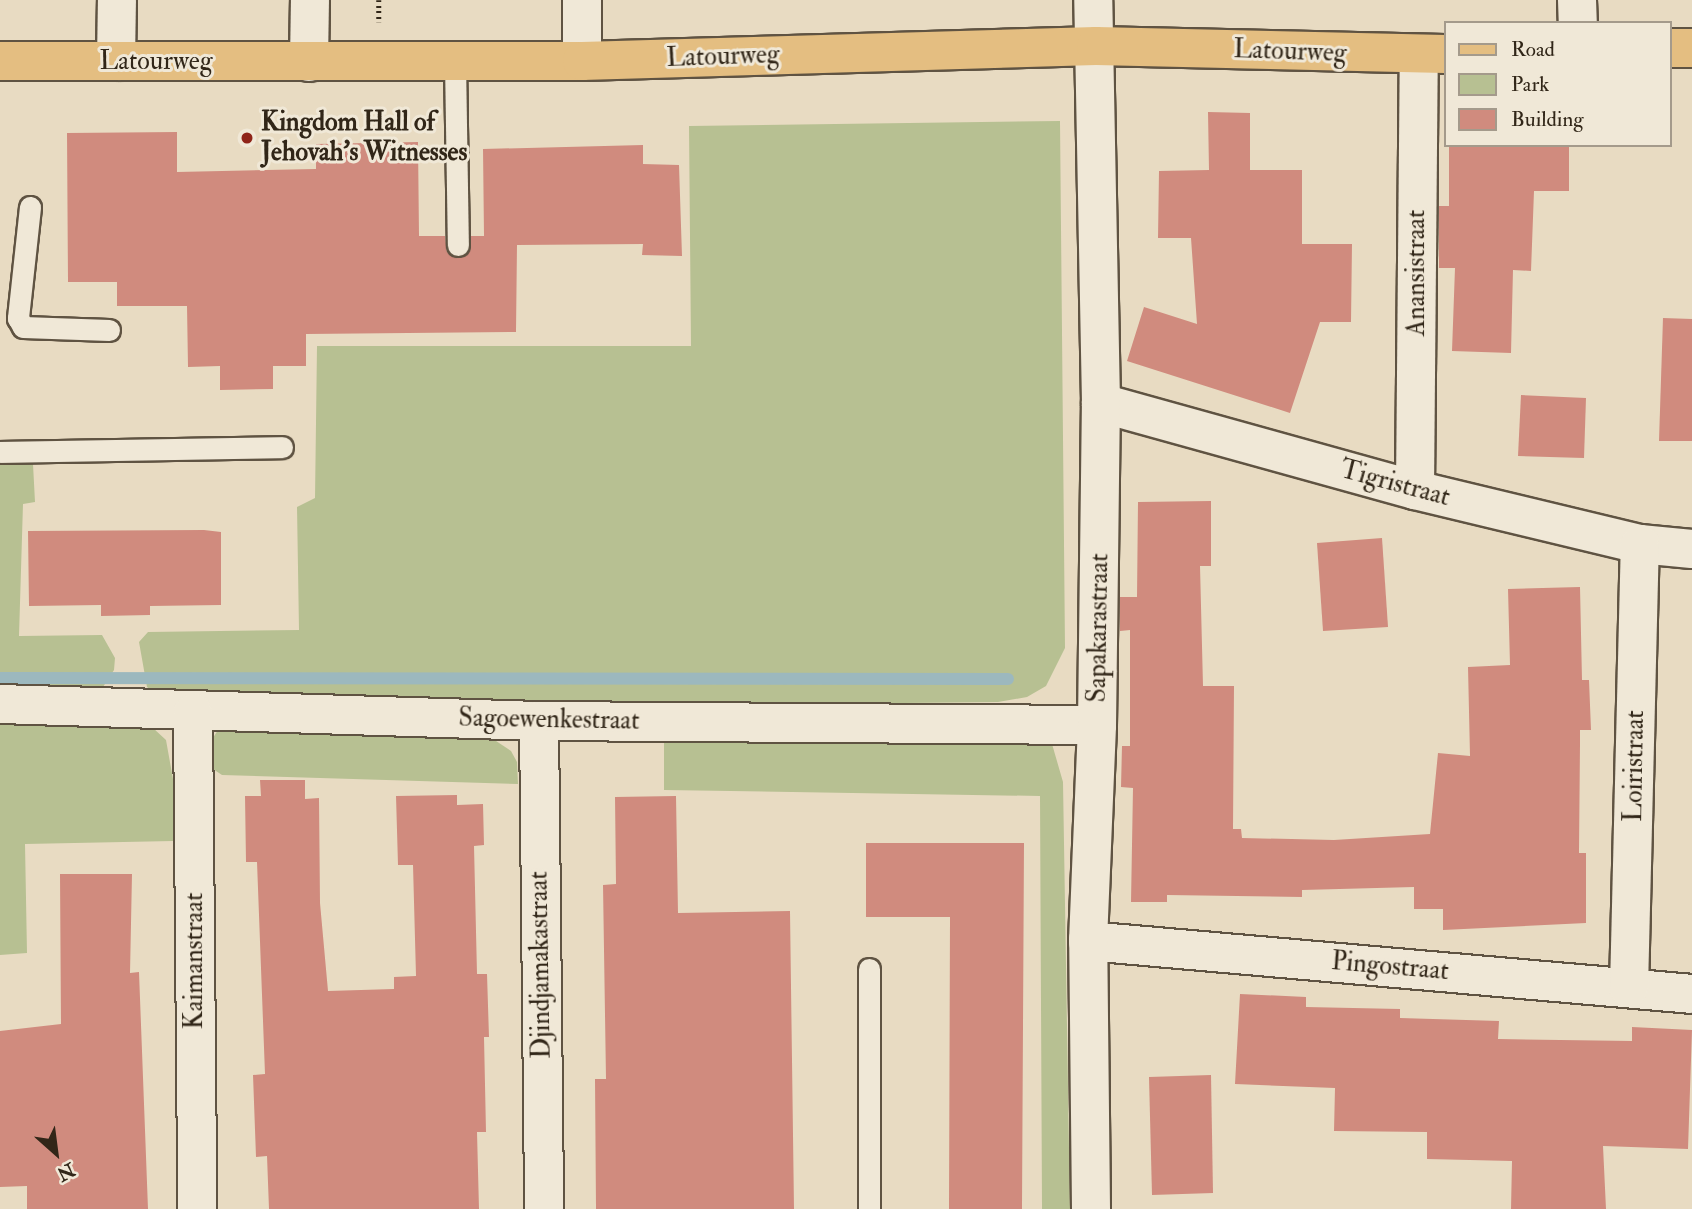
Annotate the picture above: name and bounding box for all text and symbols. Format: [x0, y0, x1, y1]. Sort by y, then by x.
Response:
legend [1444, 21, 1671, 147]
street label: Latourweg [1233, 34, 1347, 70]
text: Road [1511, 36, 1555, 63]
street label: Latourweg [666, 39, 780, 75]
street label: Latourweg [99, 46, 213, 78]
text: Park [1511, 71, 1549, 98]
text: Building [1511, 106, 1584, 133]
place label: Kingdom Hall of Jehovah’s Witnesses [261, 107, 467, 168]
marker: Kingdom Hall of Jehovah’s Witnesses [239, 130, 255, 146]
street label: Anansistraat [1401, 210, 1433, 336]
street label: Tigristraat [1337, 454, 1453, 514]
street label: Sapakarastraat [1082, 553, 1116, 703]
street label: Sagoewenkestraat [458, 703, 640, 737]
street label: Loiristraat [1618, 710, 1652, 822]
street label: Djindjamakastraat [524, 871, 558, 1059]
street label: Kaimanstraat [179, 893, 211, 1029]
street label: Pingostraat [1330, 946, 1450, 988]
north arrow [21, 1118, 91, 1188]
text: N [53, 1157, 79, 1186]

